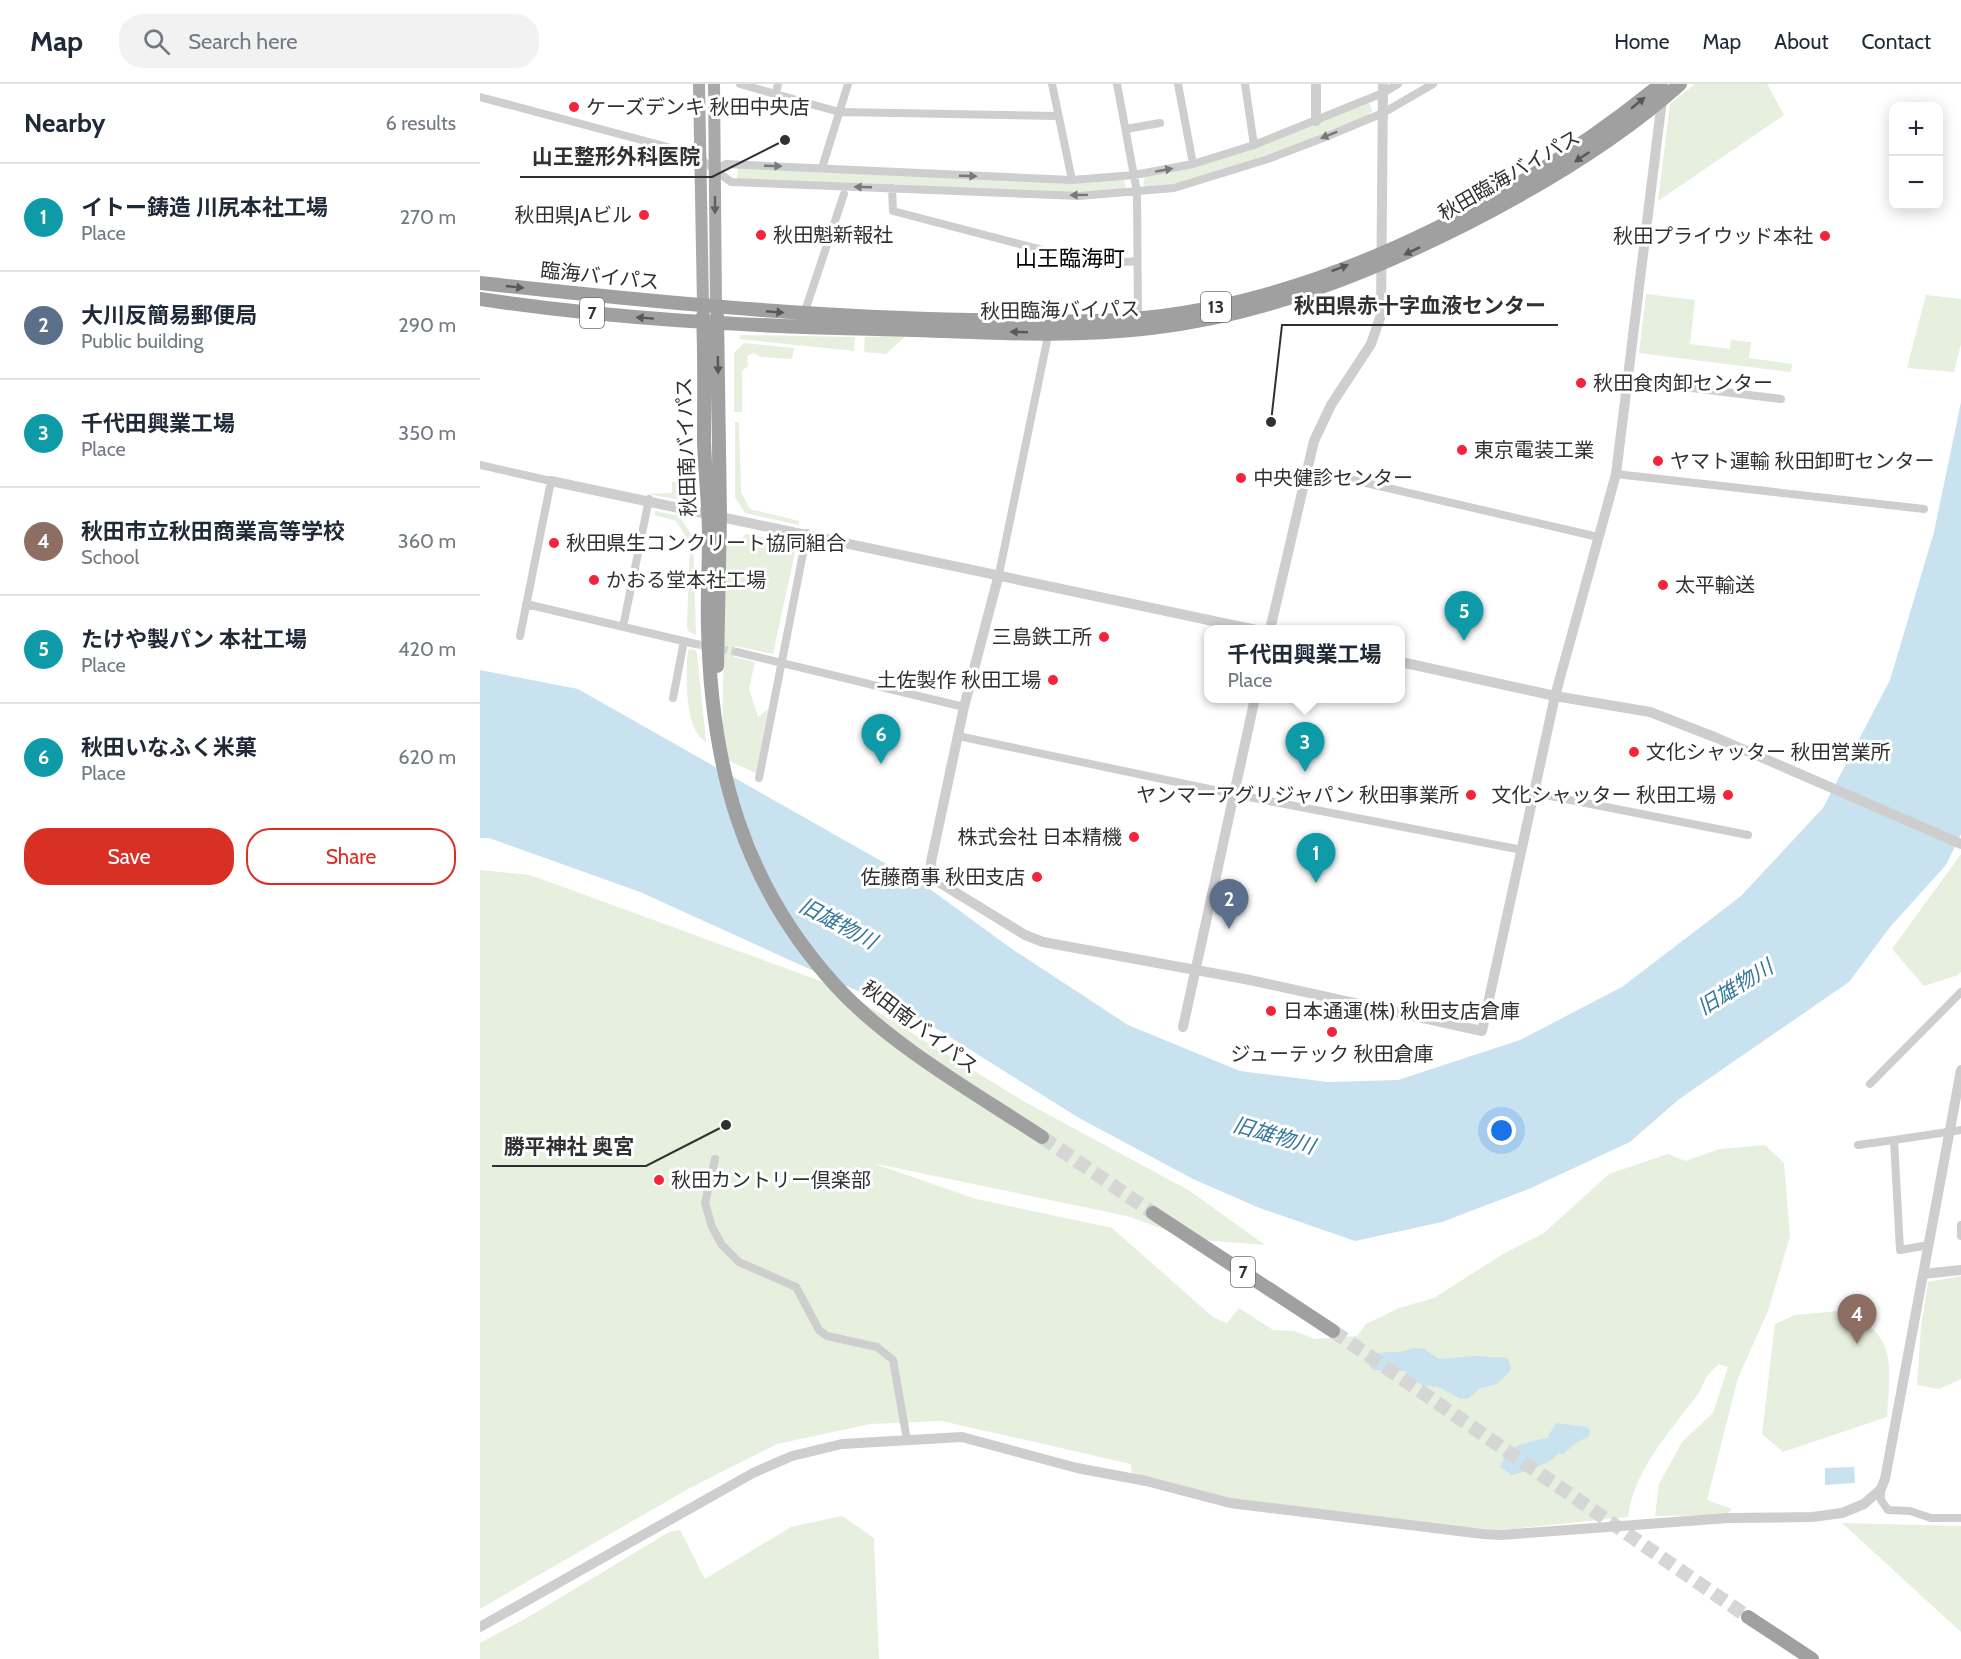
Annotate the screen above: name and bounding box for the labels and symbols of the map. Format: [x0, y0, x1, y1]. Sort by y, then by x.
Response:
place label: ケーズデンキ 秋田中央店 [586, 95, 810, 119]
one-way arrow [1630, 96, 1646, 109]
marker: ケーズデンキ 秋田中央店 [567, 100, 581, 114]
street label: 秋田臨海バイパス [1434, 125, 1584, 225]
one-way arrow [1320, 131, 1338, 140]
callout: 山王整形外科医院 [520, 138, 712, 177]
text: 山王整形外科医院 [532, 144, 700, 169]
one-way arrow [1574, 151, 1591, 162]
one-way arrow [763, 162, 782, 171]
one-way arrow [1155, 165, 1174, 174]
one-way arrow [958, 171, 977, 180]
one-way arrow [853, 183, 872, 192]
one-way arrow [1069, 190, 1088, 200]
one-way arrow [710, 196, 720, 215]
place label: 秋田県JAビル [515, 203, 632, 227]
marker: 秋田県JAビル [637, 208, 651, 222]
place label: 秋田魁新報社 [773, 223, 893, 247]
place label: 秋田プライウッド本社 [1613, 224, 1813, 248]
marker: 秋田魁新報社 [754, 228, 768, 242]
marker: 秋田プライウッド本社 [1818, 229, 1832, 243]
district label: 山王臨海町 [1015, 245, 1125, 272]
one-way arrow [1403, 246, 1420, 255]
street label: 臨海バイパス [539, 258, 661, 294]
one-way arrow [1331, 263, 1349, 272]
one-way arrow [506, 282, 525, 292]
callout: 秋田県赤十字血液センター [1282, 286, 1558, 325]
road number: 13 [1201, 292, 1231, 322]
text: 秋田県赤十字血液センター [1294, 293, 1546, 318]
street label: 秋田臨海バイパス [980, 297, 1140, 323]
road number: 7 [580, 298, 604, 328]
one-way arrow [765, 307, 784, 317]
one-way arrow [636, 313, 655, 323]
one-way arrow [1010, 328, 1029, 337]
one-way arrow [714, 356, 723, 375]
place label: 秋田食肉卸センター [1593, 371, 1773, 395]
marker: 秋田食肉卸センター [1574, 376, 1588, 390]
street label: 秋田南バイパス [672, 377, 700, 517]
place label: 東京電装工業 [1474, 438, 1594, 462]
marker: 東京電装工業 [1455, 443, 1469, 457]
place label: ヤマト運輸 秋田卸町センター [1670, 449, 1935, 473]
marker: ヤマト運輸 秋田卸町センター [1651, 454, 1665, 468]
place label: 中央健診センター [1253, 466, 1413, 490]
marker: 中央健診センター [1234, 471, 1248, 485]
place label: 秋田県生コンクリート協同組合 [566, 531, 846, 555]
marker: 秋田県生コンクリート協同組合 [547, 536, 561, 550]
place label: かおる堂本社工場 [606, 568, 766, 592]
marker: かおる堂本社工場 [587, 573, 601, 587]
place label: 太平輸送 [1675, 573, 1755, 597]
marker: 太平輸送 [1656, 578, 1670, 592]
pin: 5 [1444, 592, 1484, 641]
place label: 三島鉄工所 [992, 625, 1092, 649]
marker: 三島鉄工所 [1097, 630, 1111, 644]
place label: 土佐製作 秋田工場 [877, 668, 1041, 692]
marker: 土佐製作 秋田工場 [1046, 673, 1060, 687]
pin: 6 [862, 714, 900, 764]
pin: 3 [1286, 722, 1324, 772]
place label: 文化シャッター 秋田営業所 [1646, 740, 1891, 764]
marker: 文化シャッター 秋田営業所 [1627, 745, 1641, 759]
place label: ヤンマーアグリジャパン 秋田事業所 [1136, 783, 1459, 807]
place label: 文化シャッター 秋田工場 [1492, 783, 1716, 807]
marker: ヤンマーアグリジャパン 秋田事業所 [1464, 788, 1478, 802]
marker: 文化シャッター 秋田工場 [1721, 788, 1735, 802]
place label: 株式会社 日本精機 [958, 825, 1122, 849]
marker: 株式会社 日本精機 [1127, 830, 1141, 844]
pin: 1 [1296, 834, 1336, 883]
place label: 佐藤商事 秋田支店 [861, 865, 1025, 889]
marker: 佐藤商事 秋田支店 [1030, 870, 1044, 884]
pin: 2 [1210, 880, 1248, 929]
water label: 旧雄物川 [795, 892, 883, 955]
water label: 旧雄物川 [1693, 953, 1779, 1020]
street label: 秋田南バイパス [857, 975, 983, 1079]
place label: 日本通運(株) 秋田支店倉庫 [1283, 999, 1520, 1023]
marker: 日本通運(株) 秋田支店倉庫 [1264, 1004, 1278, 1018]
marker: ジューテック 秋田倉庫 [1325, 1025, 1339, 1039]
place label: ジューテック 秋田倉庫 [1230, 1042, 1434, 1066]
water label: 旧雄物川 [1230, 1111, 1320, 1159]
your location [1487, 1116, 1516, 1145]
callout: 勝平神社 奥宮 [492, 1127, 646, 1166]
text: 勝平神社 奥宮 [504, 1134, 634, 1159]
place label: 秋田カントリー倶楽部 [671, 1168, 871, 1192]
marker: 秋田カントリー倶楽部 [652, 1173, 666, 1187]
road number: 7 [1231, 1257, 1255, 1287]
pin: 4 [1838, 1294, 1876, 1344]

